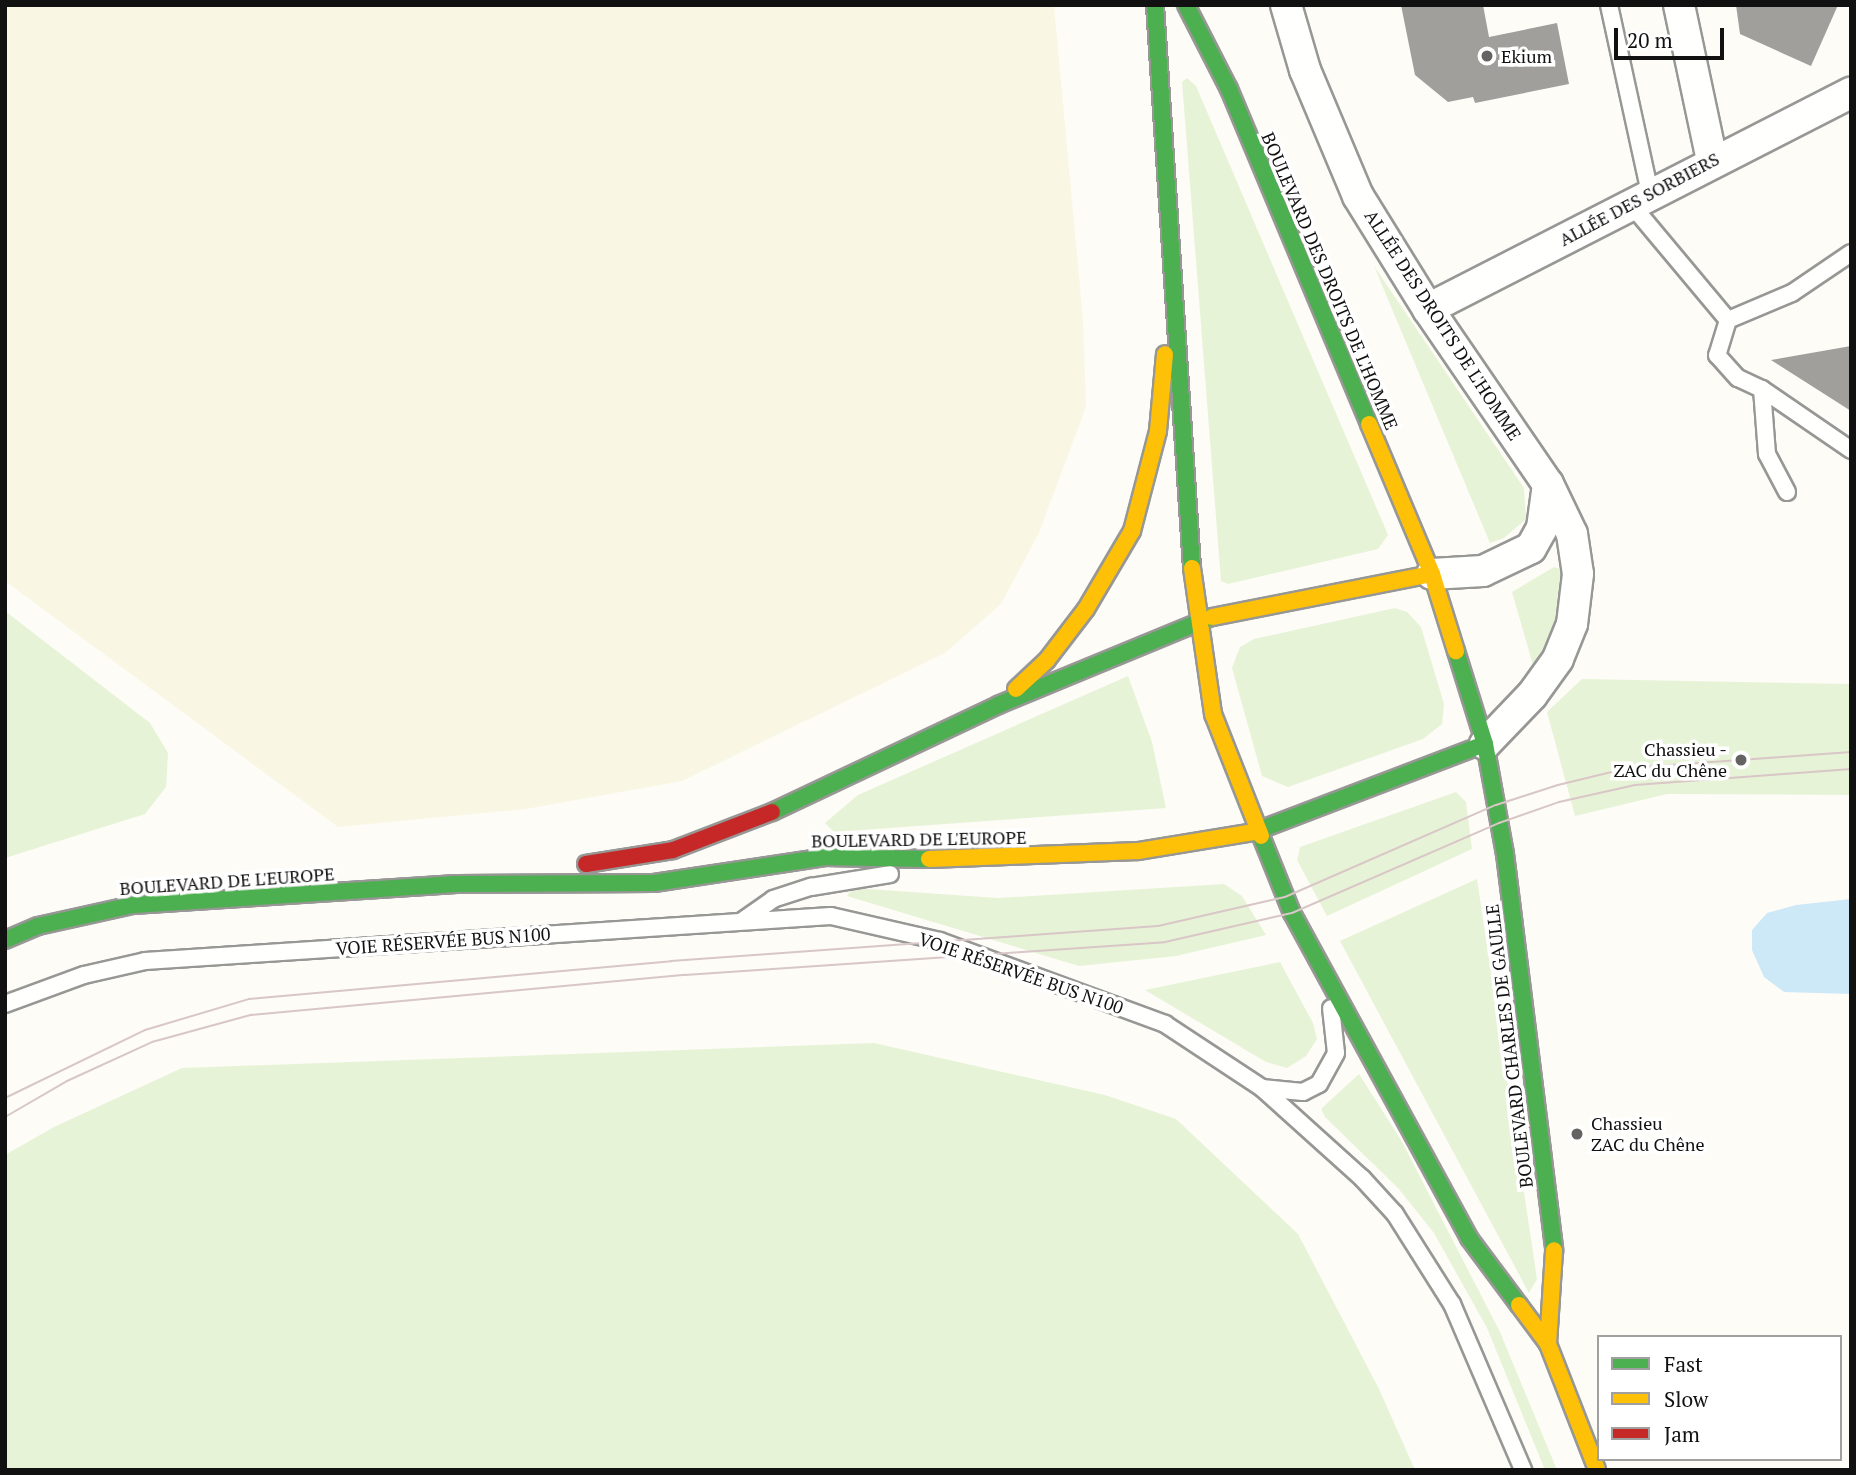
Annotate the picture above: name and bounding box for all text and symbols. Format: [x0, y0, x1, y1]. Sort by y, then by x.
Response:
scale bar [1618, 14, 1728, 58]
text: 20 m [1627, 26, 1673, 54]
place label: Ekium [1501, 45, 1552, 67]
marker: Ekium [1479, 48, 1495, 64]
street label: BOULEVARD DES DROITS DE L'HOMME [1257, 129, 1403, 433]
street label: ALLÉE DES SORBIERS [1555, 148, 1723, 250]
street label: ALLÉE DES DROITS DE L'HOMME [1360, 206, 1526, 444]
place label: Chassieu - ZAC du Chêne [1613, 739, 1727, 782]
marker: Chassieu - ZAC du Chêne [1733, 752, 1749, 768]
street label: BOULEVARD DE L'EUROPE [811, 826, 1027, 852]
street label: BOULEVARD DE L'EUROPE [119, 863, 335, 899]
street label: BOULEVARD CHARLES DE GAULLE [1481, 903, 1537, 1189]
street label: VOIE RÉSERVÉE BUS N100 [335, 923, 551, 959]
street label: VOIE RÉSERVÉE BUS N100 [916, 928, 1126, 1018]
place label: Chassieu ZAC du Chêne [1591, 1113, 1705, 1156]
marker: Chassieu ZAC du Chêne [1569, 1126, 1585, 1142]
legend [1597, 1335, 1842, 1461]
text: Fast [1664, 1350, 1703, 1378]
text: Slow [1664, 1385, 1708, 1413]
text: Jam [1664, 1420, 1700, 1448]

